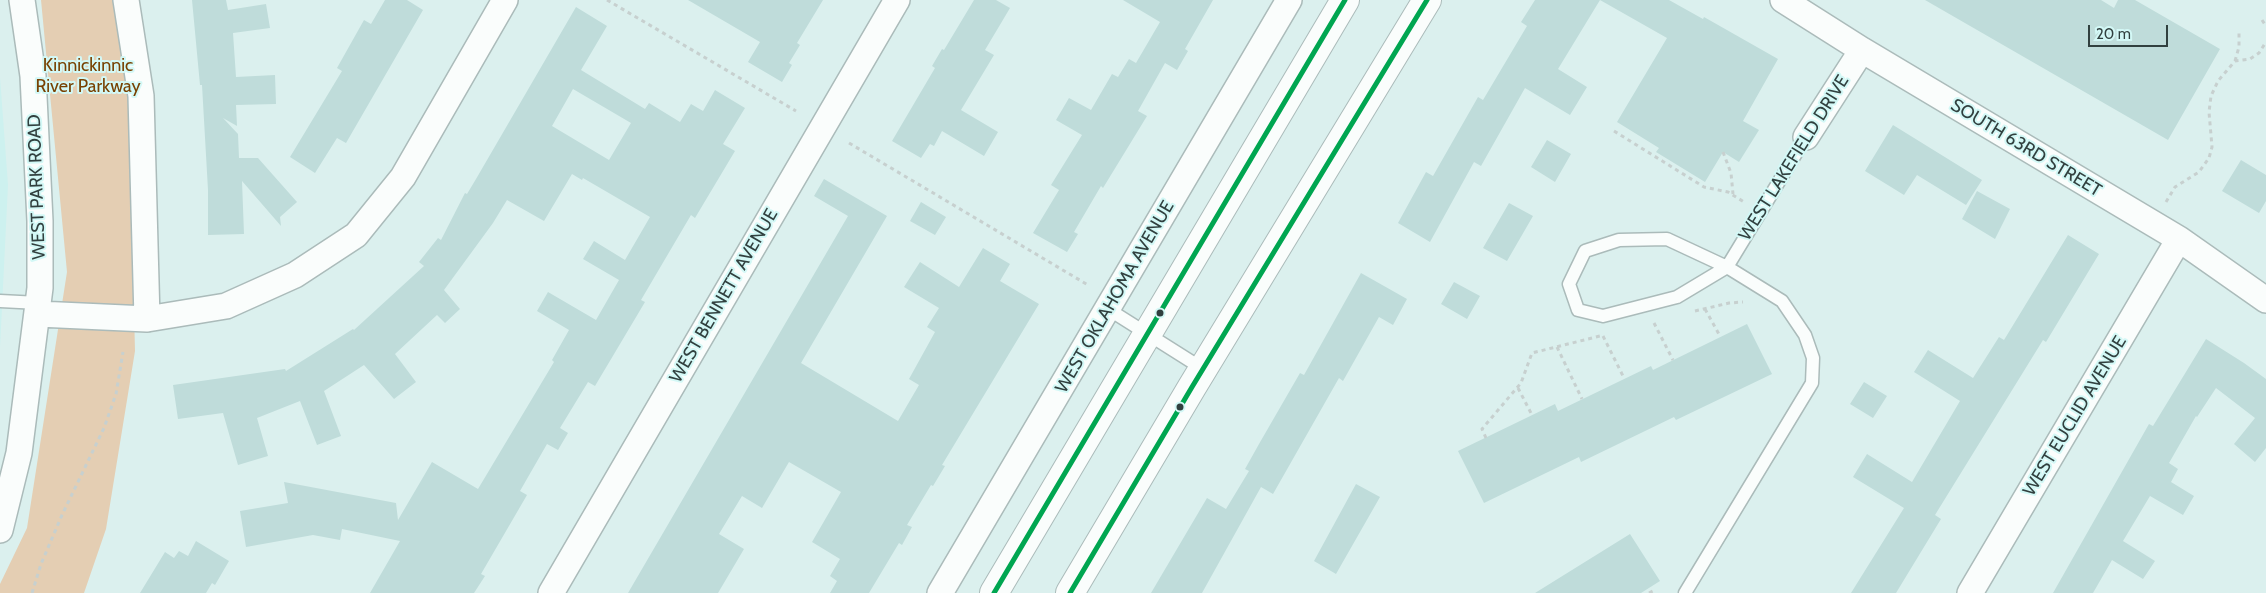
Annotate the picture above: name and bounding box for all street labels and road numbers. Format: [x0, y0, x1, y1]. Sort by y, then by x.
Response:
street label: WEST LAKEFIELD DRIVE [1734, 71, 1854, 245]
street label: SOUTH 63RD STREET [1947, 94, 2105, 202]
street label: WEST PARK ROAD [24, 114, 50, 260]
street label: WEST OKLAHOMA AVENUE [1051, 197, 1179, 397]
street label: WEST BENNETT AVENUE [665, 205, 783, 387]
street label: WEST EUCLID AVENUE [2019, 332, 2131, 500]

